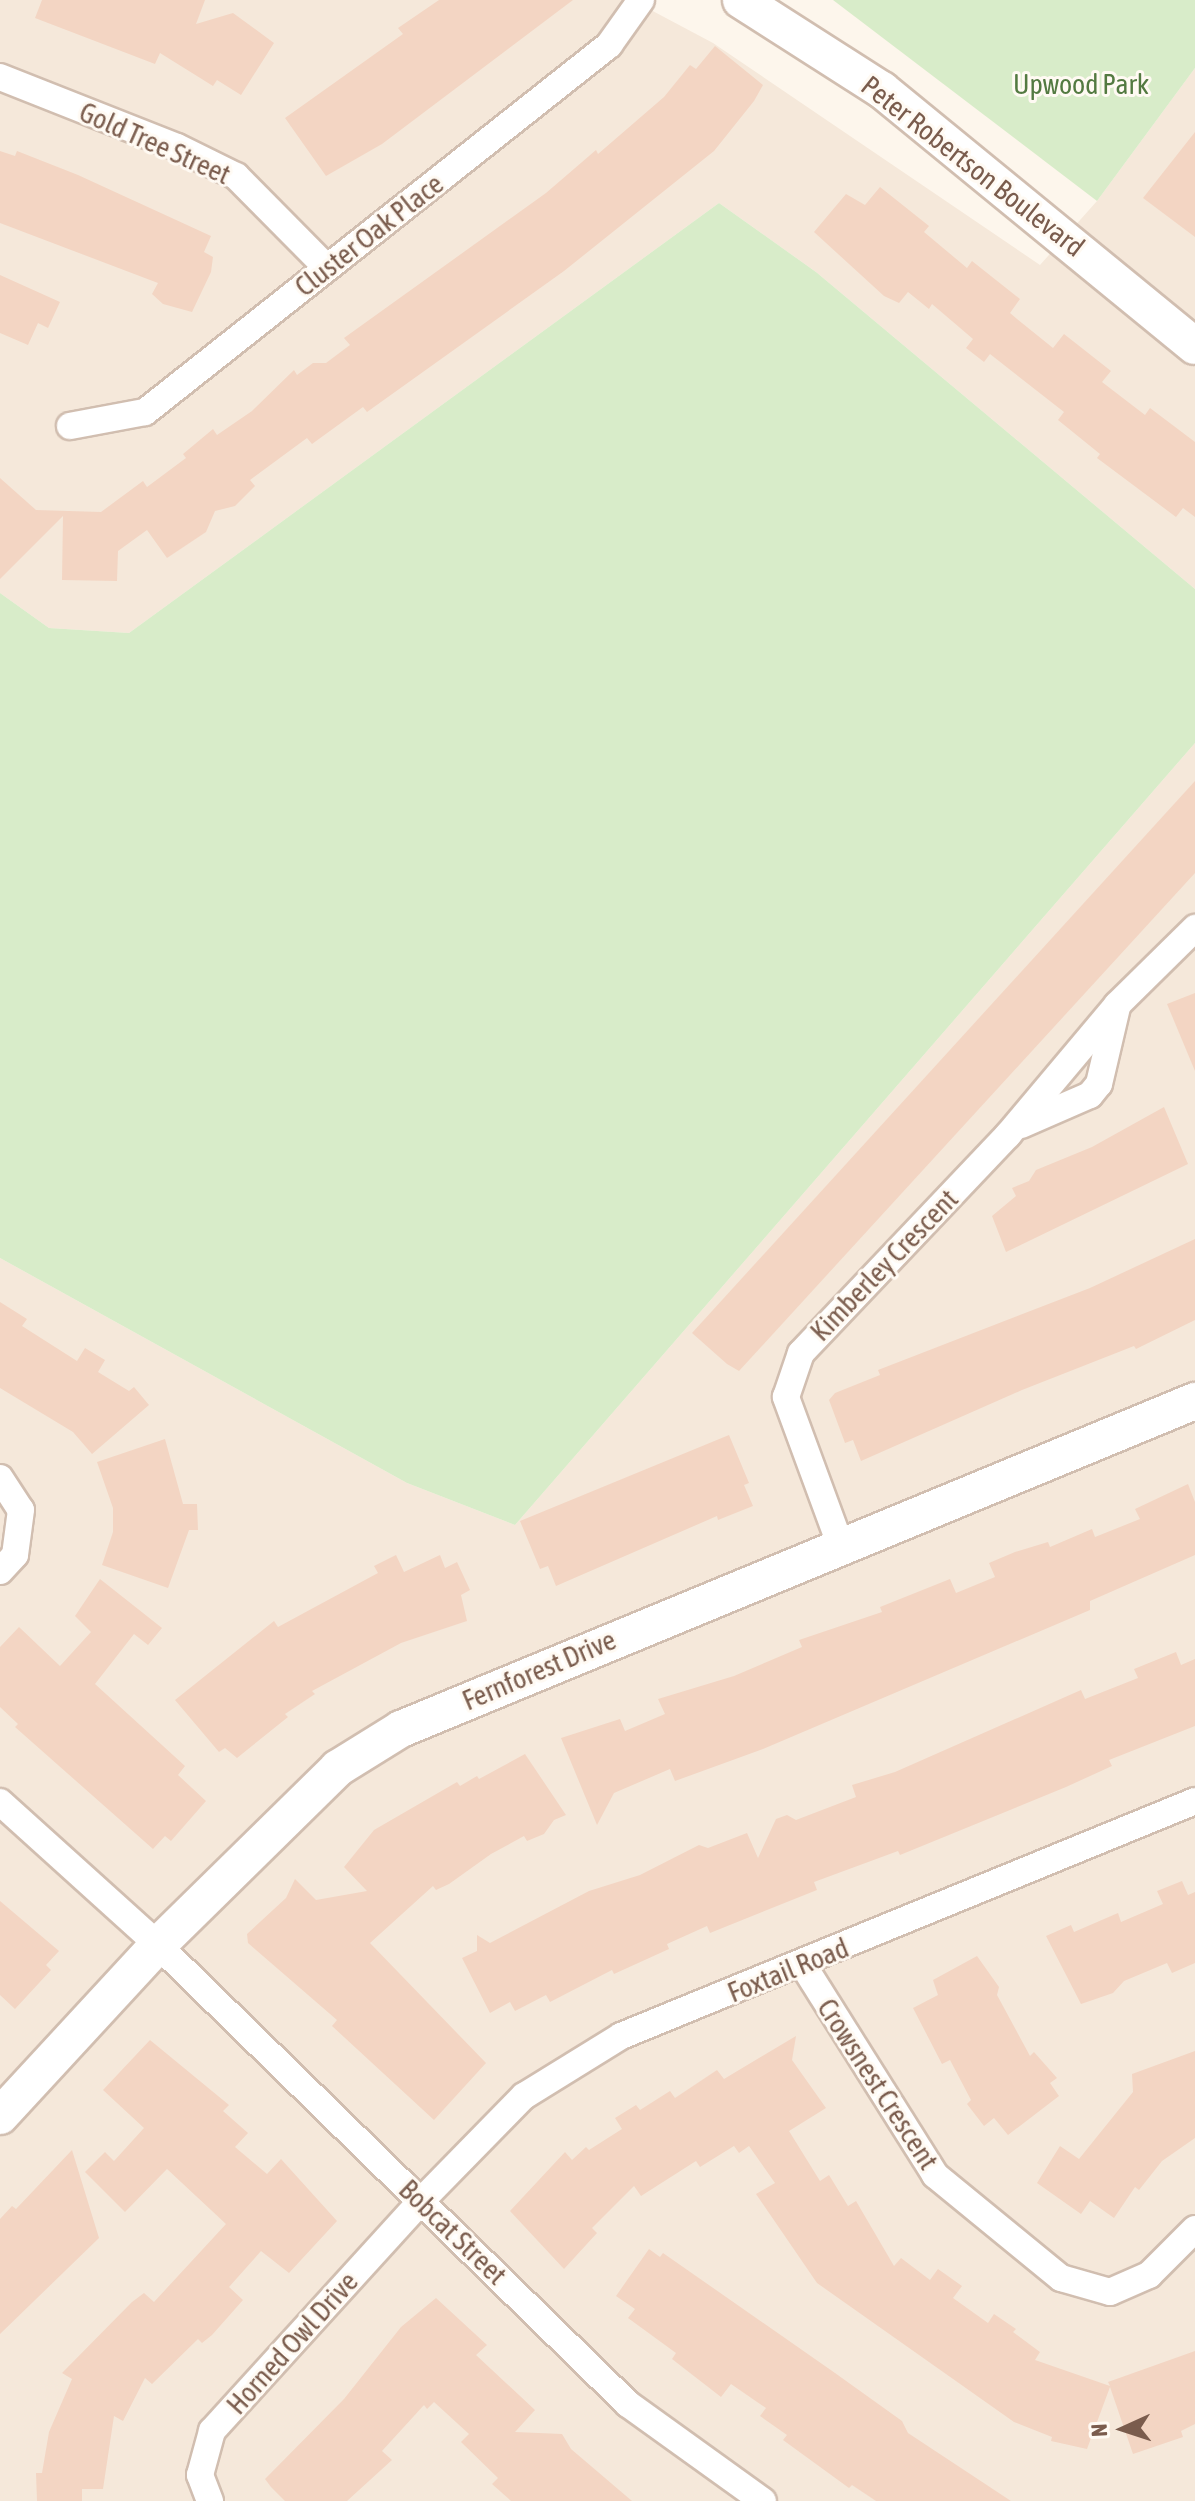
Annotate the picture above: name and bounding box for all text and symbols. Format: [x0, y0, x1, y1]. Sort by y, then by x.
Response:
park label: Upwood Park [1013, 67, 1149, 101]
street label: Peter Robertson Boulevard [855, 68, 1091, 264]
street label: Gold Tree Street [74, 95, 236, 191]
street label: Cluster Oak Place [288, 167, 450, 303]
street label: Kimberley Crescent [803, 1182, 965, 1348]
street label: Fernforest Drive [457, 1623, 621, 1717]
street label: Foxtail Road [723, 1931, 853, 2009]
street label: Crowsnest Crescent [810, 1992, 946, 2176]
street label: Bobcat Street [392, 2173, 514, 2291]
street label: Horned Owl Drive [219, 2265, 365, 2421]
north arrow [1083, 2389, 1163, 2469]
text: N [1086, 2423, 1112, 2437]

